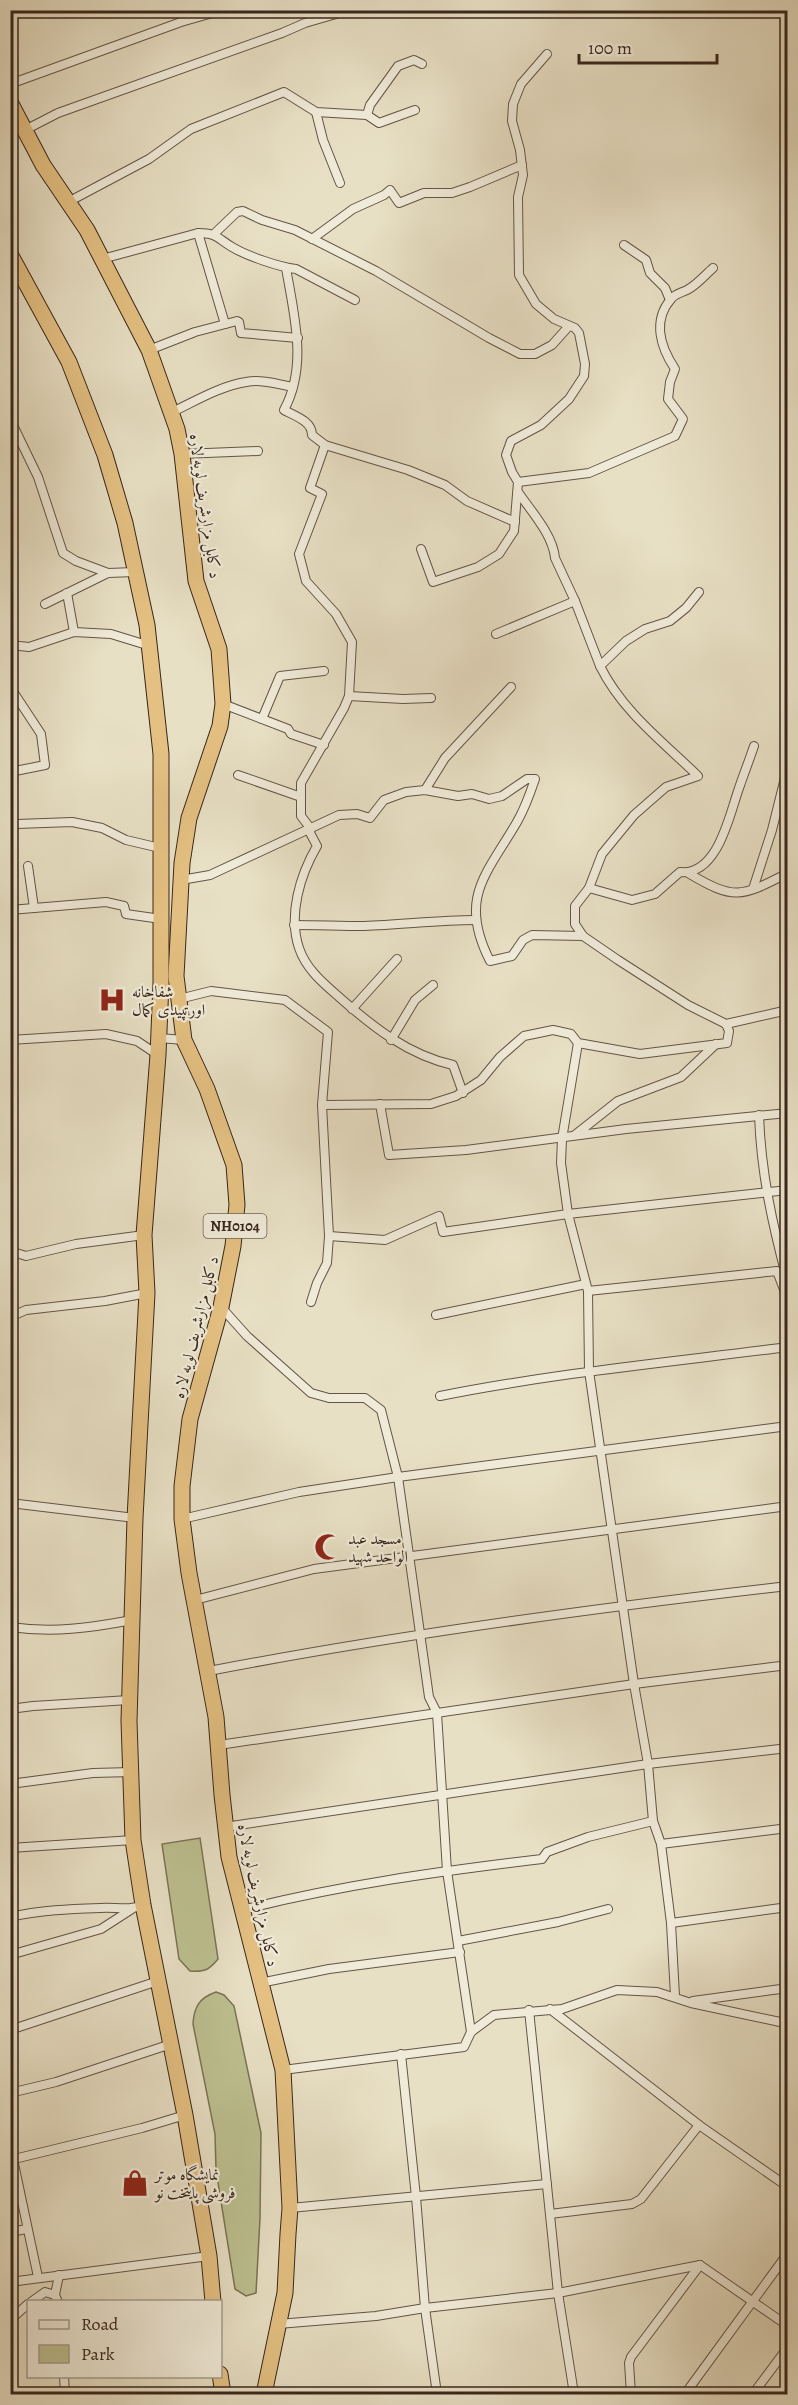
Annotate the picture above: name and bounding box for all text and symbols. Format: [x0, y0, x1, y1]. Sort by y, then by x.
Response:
scale bar [579, 27, 717, 65]
text: 100 m [588, 36, 632, 60]
street label: د کابل مزارشریف لویه لاره [184, 432, 226, 580]
place label: شفاخانه اورتپیدی کمال [132, 981, 205, 1021]
hospital icon: شفاخانه اورتپیدی کمال [97, 985, 127, 1015]
road number: NH0104 [204, 1214, 266, 1238]
street label: د کابل مزارشریف لویه لاره [168, 1254, 224, 1401]
place label: مسجد عبد الواحد شهید [348, 1528, 408, 1568]
mosque icon: مسجد عبد الواحد شهید [313, 1532, 343, 1562]
street label: د کابل مزارشریف لویه لاره [232, 1822, 284, 1969]
place label: نمایشگاه موتر فروشی پایتخت نو [153, 2164, 235, 2204]
shop icon: نمایشگاه موتر فروشی پایتخت نو [120, 2168, 150, 2198]
legend [27, 2300, 222, 2378]
text: Road [81, 2312, 119, 2336]
text: Park [81, 2342, 115, 2366]

